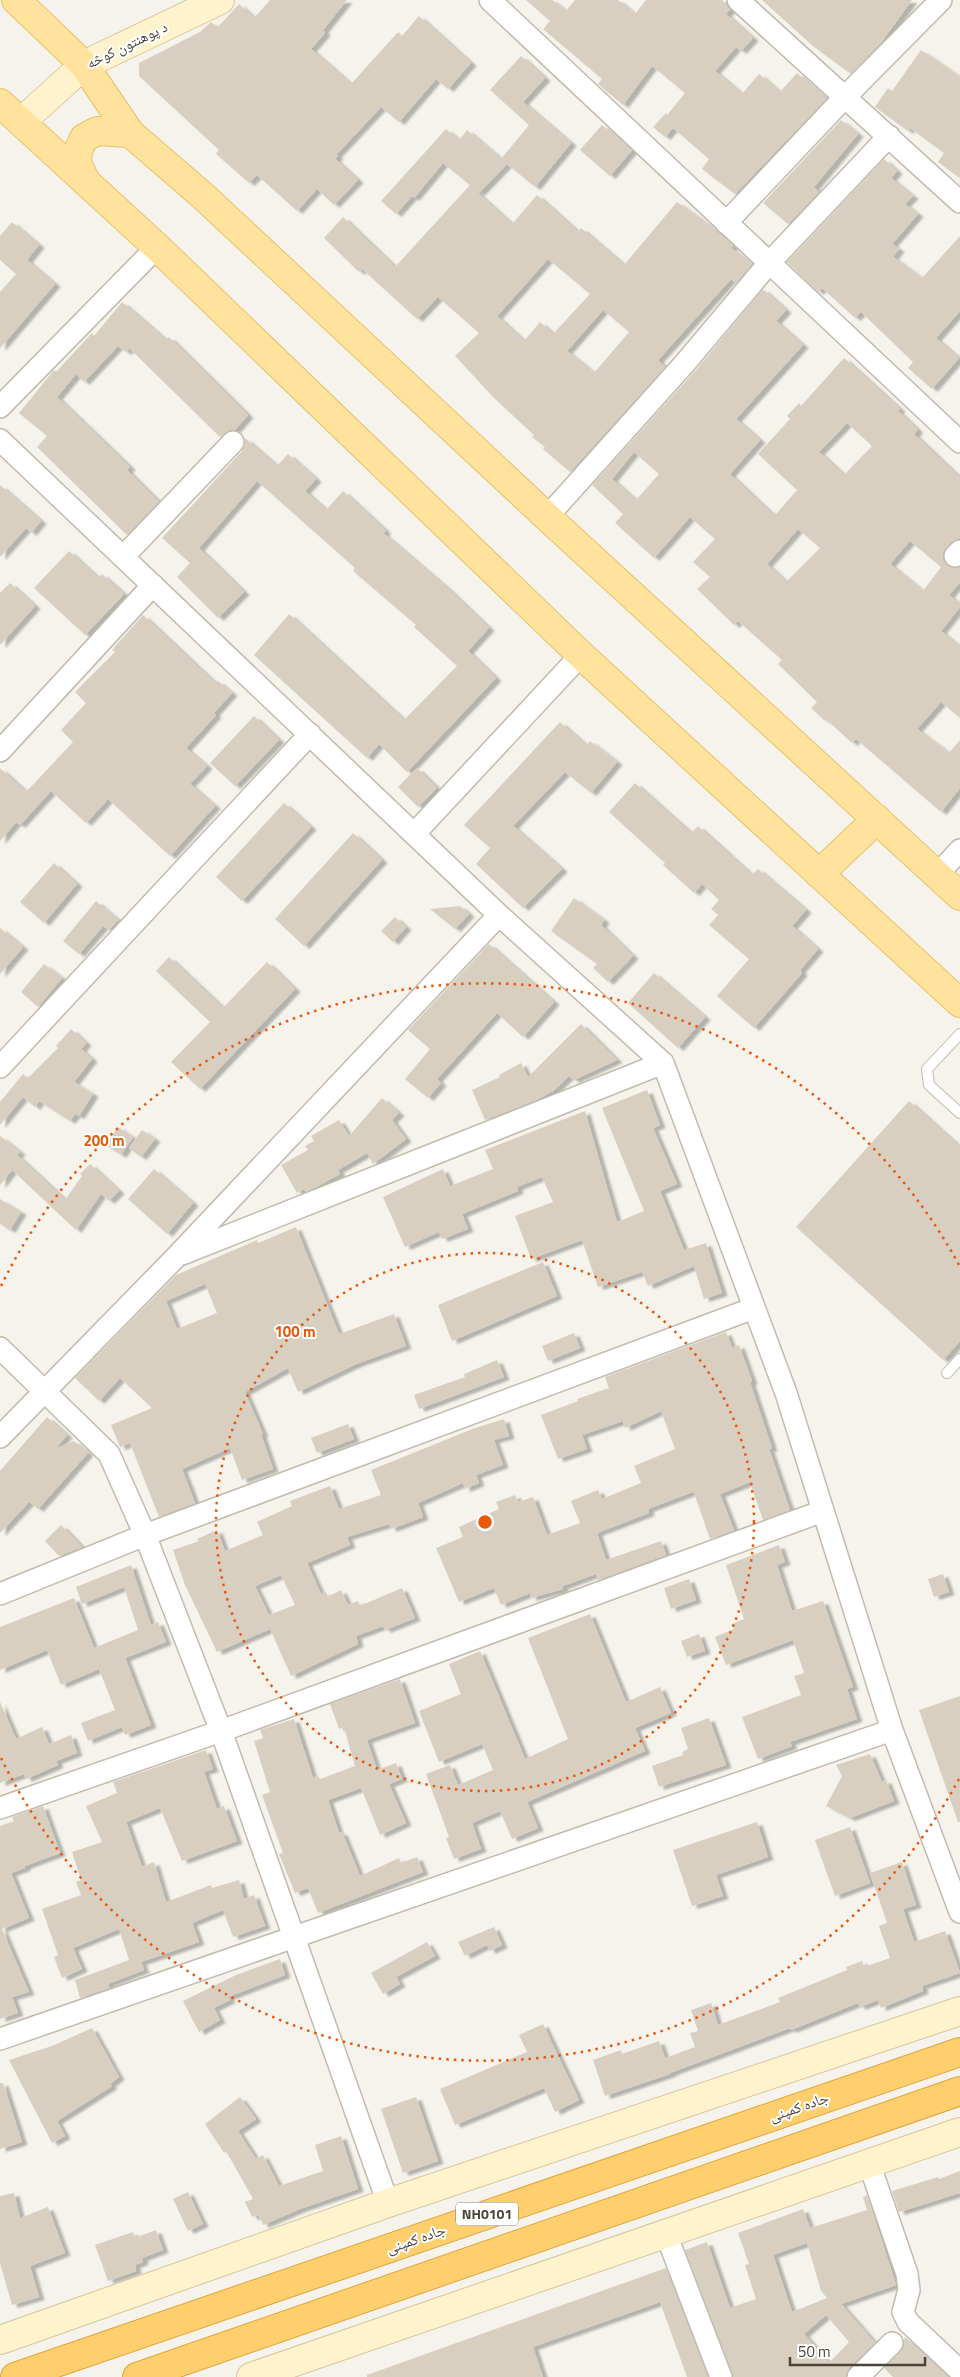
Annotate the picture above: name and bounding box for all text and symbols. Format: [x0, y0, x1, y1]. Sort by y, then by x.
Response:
street label: د پوهنتون کوڅه [82, 15, 171, 74]
text: 200 m [83, 1129, 125, 1152]
text: 100 m [274, 1320, 316, 1343]
centre of rings [476, 1513, 494, 1531]
street label: جاده کمپنی [766, 2085, 832, 2127]
road number: NH0101 [456, 2202, 518, 2226]
street label: جاده کمپنی [383, 2217, 449, 2259]
scale bar [790, 2334, 925, 2366]
text: 50 m [798, 2340, 831, 2363]

